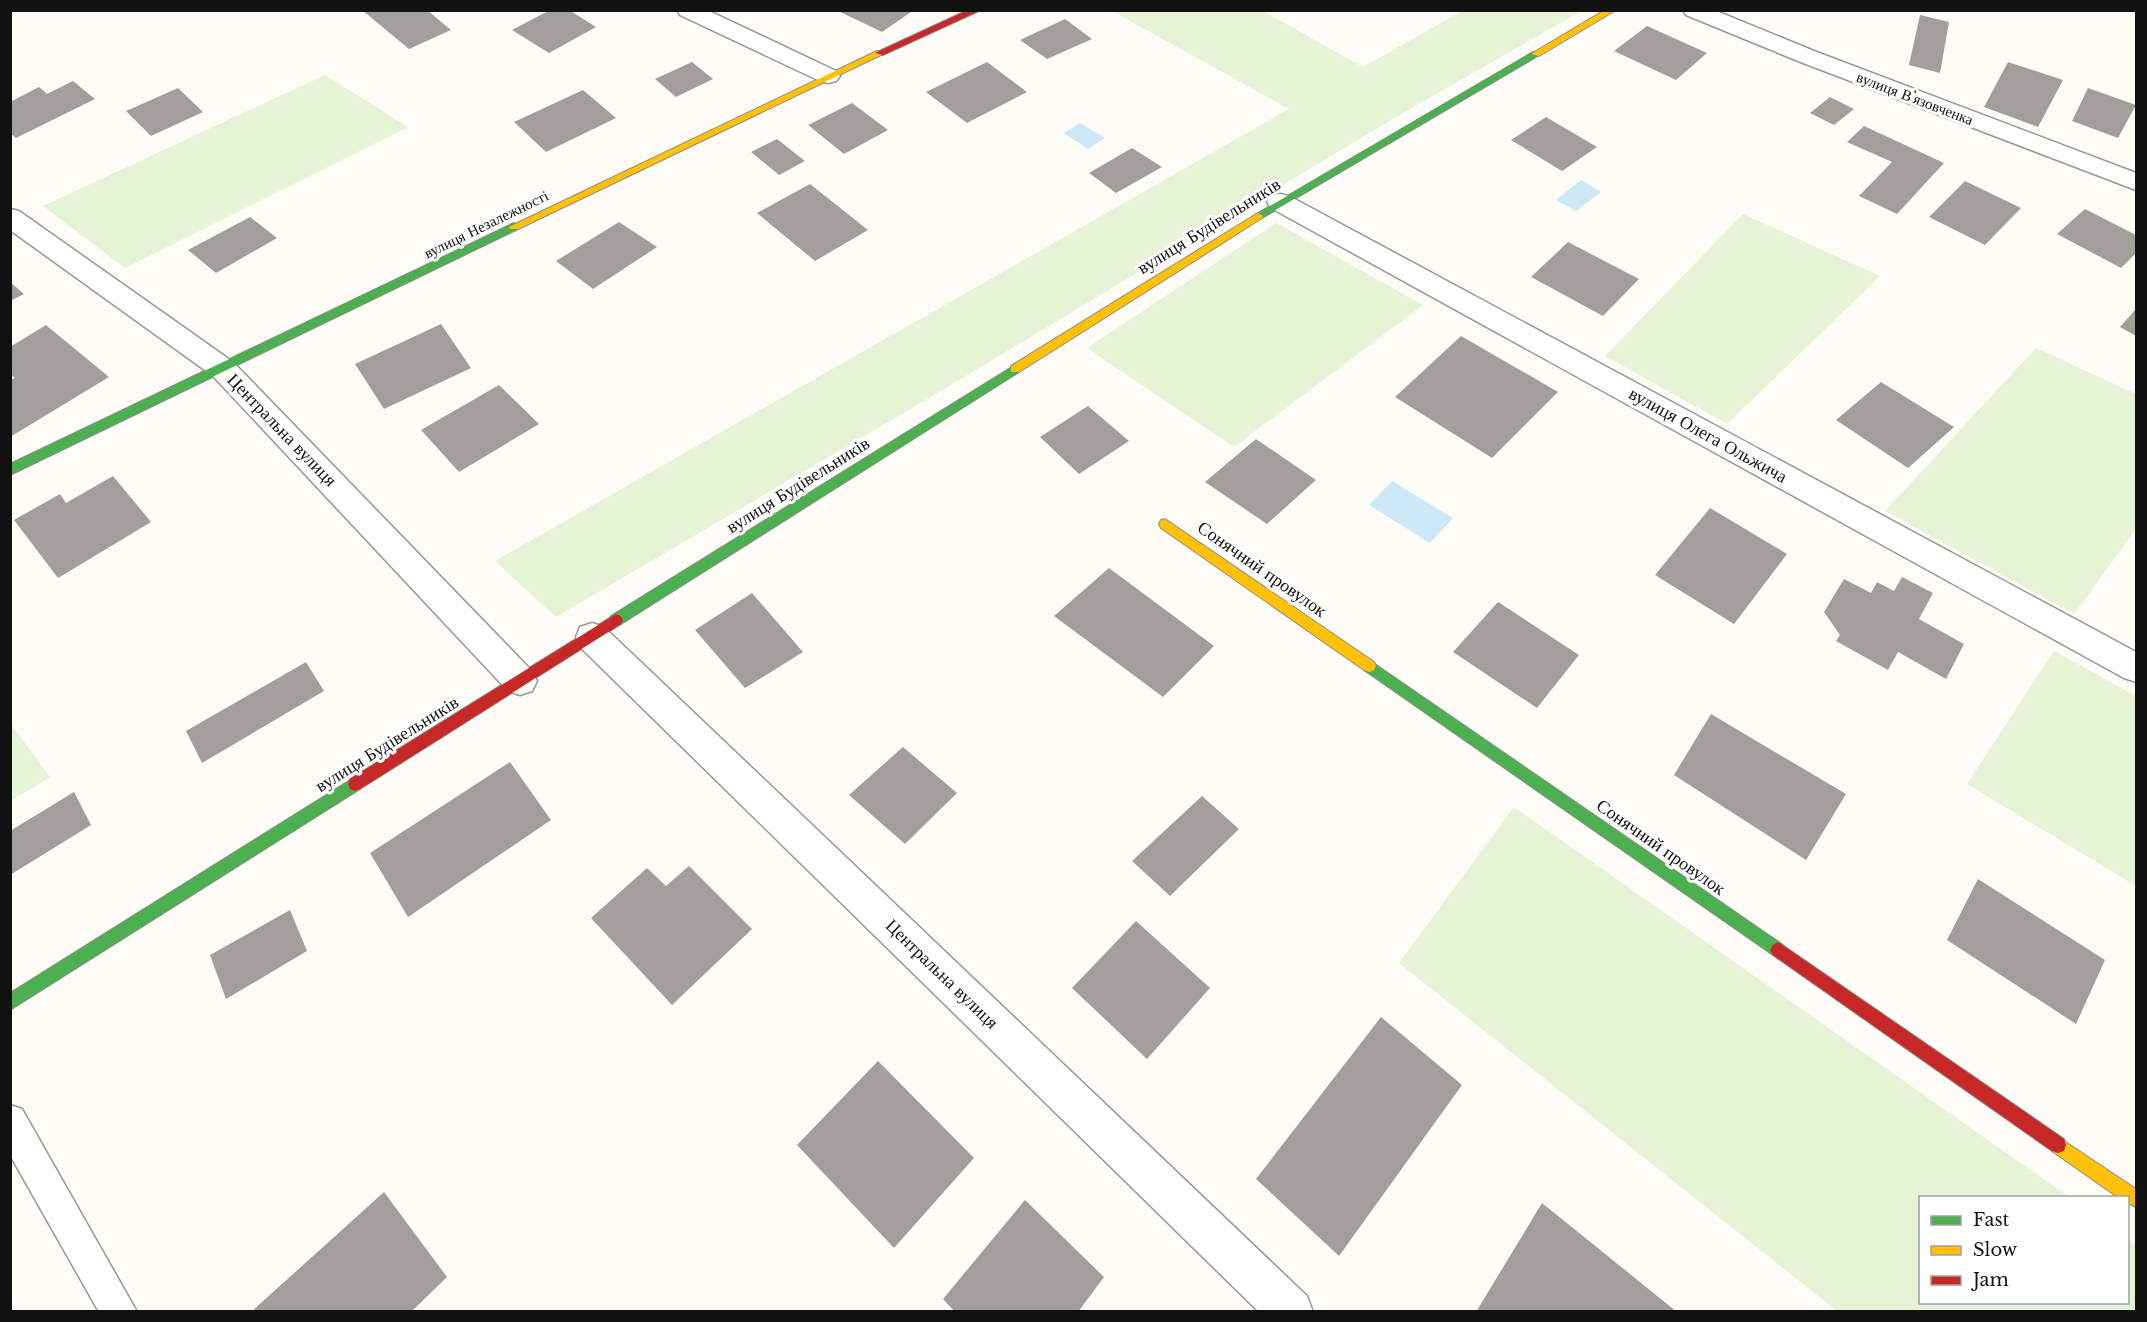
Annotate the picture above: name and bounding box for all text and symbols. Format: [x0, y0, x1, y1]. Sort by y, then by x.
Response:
street label: вулиця Вʼязовченка [1854, 67, 1976, 129]
street label: вулиця Будівельників [1133, 173, 1285, 279]
street label: вулиця Незалежності [421, 186, 551, 262]
street label: Центральна вулиця [223, 369, 341, 491]
street label: вулиця Олега Ольжича [1625, 382, 1791, 488]
street label: вулиця Будівельників [722, 432, 874, 538]
street label: Сонячний провулок [1193, 516, 1331, 622]
street label: вулиця Будівельників [311, 691, 463, 797]
street label: Сонячний провулок [1592, 794, 1730, 900]
street label: Центральна вулиця [881, 915, 1003, 1033]
legend [1919, 1196, 2129, 1304]
text: Fast [1973, 1209, 2010, 1231]
text: Slow [1973, 1239, 2018, 1261]
text: Jam [1971, 1269, 2009, 1291]

